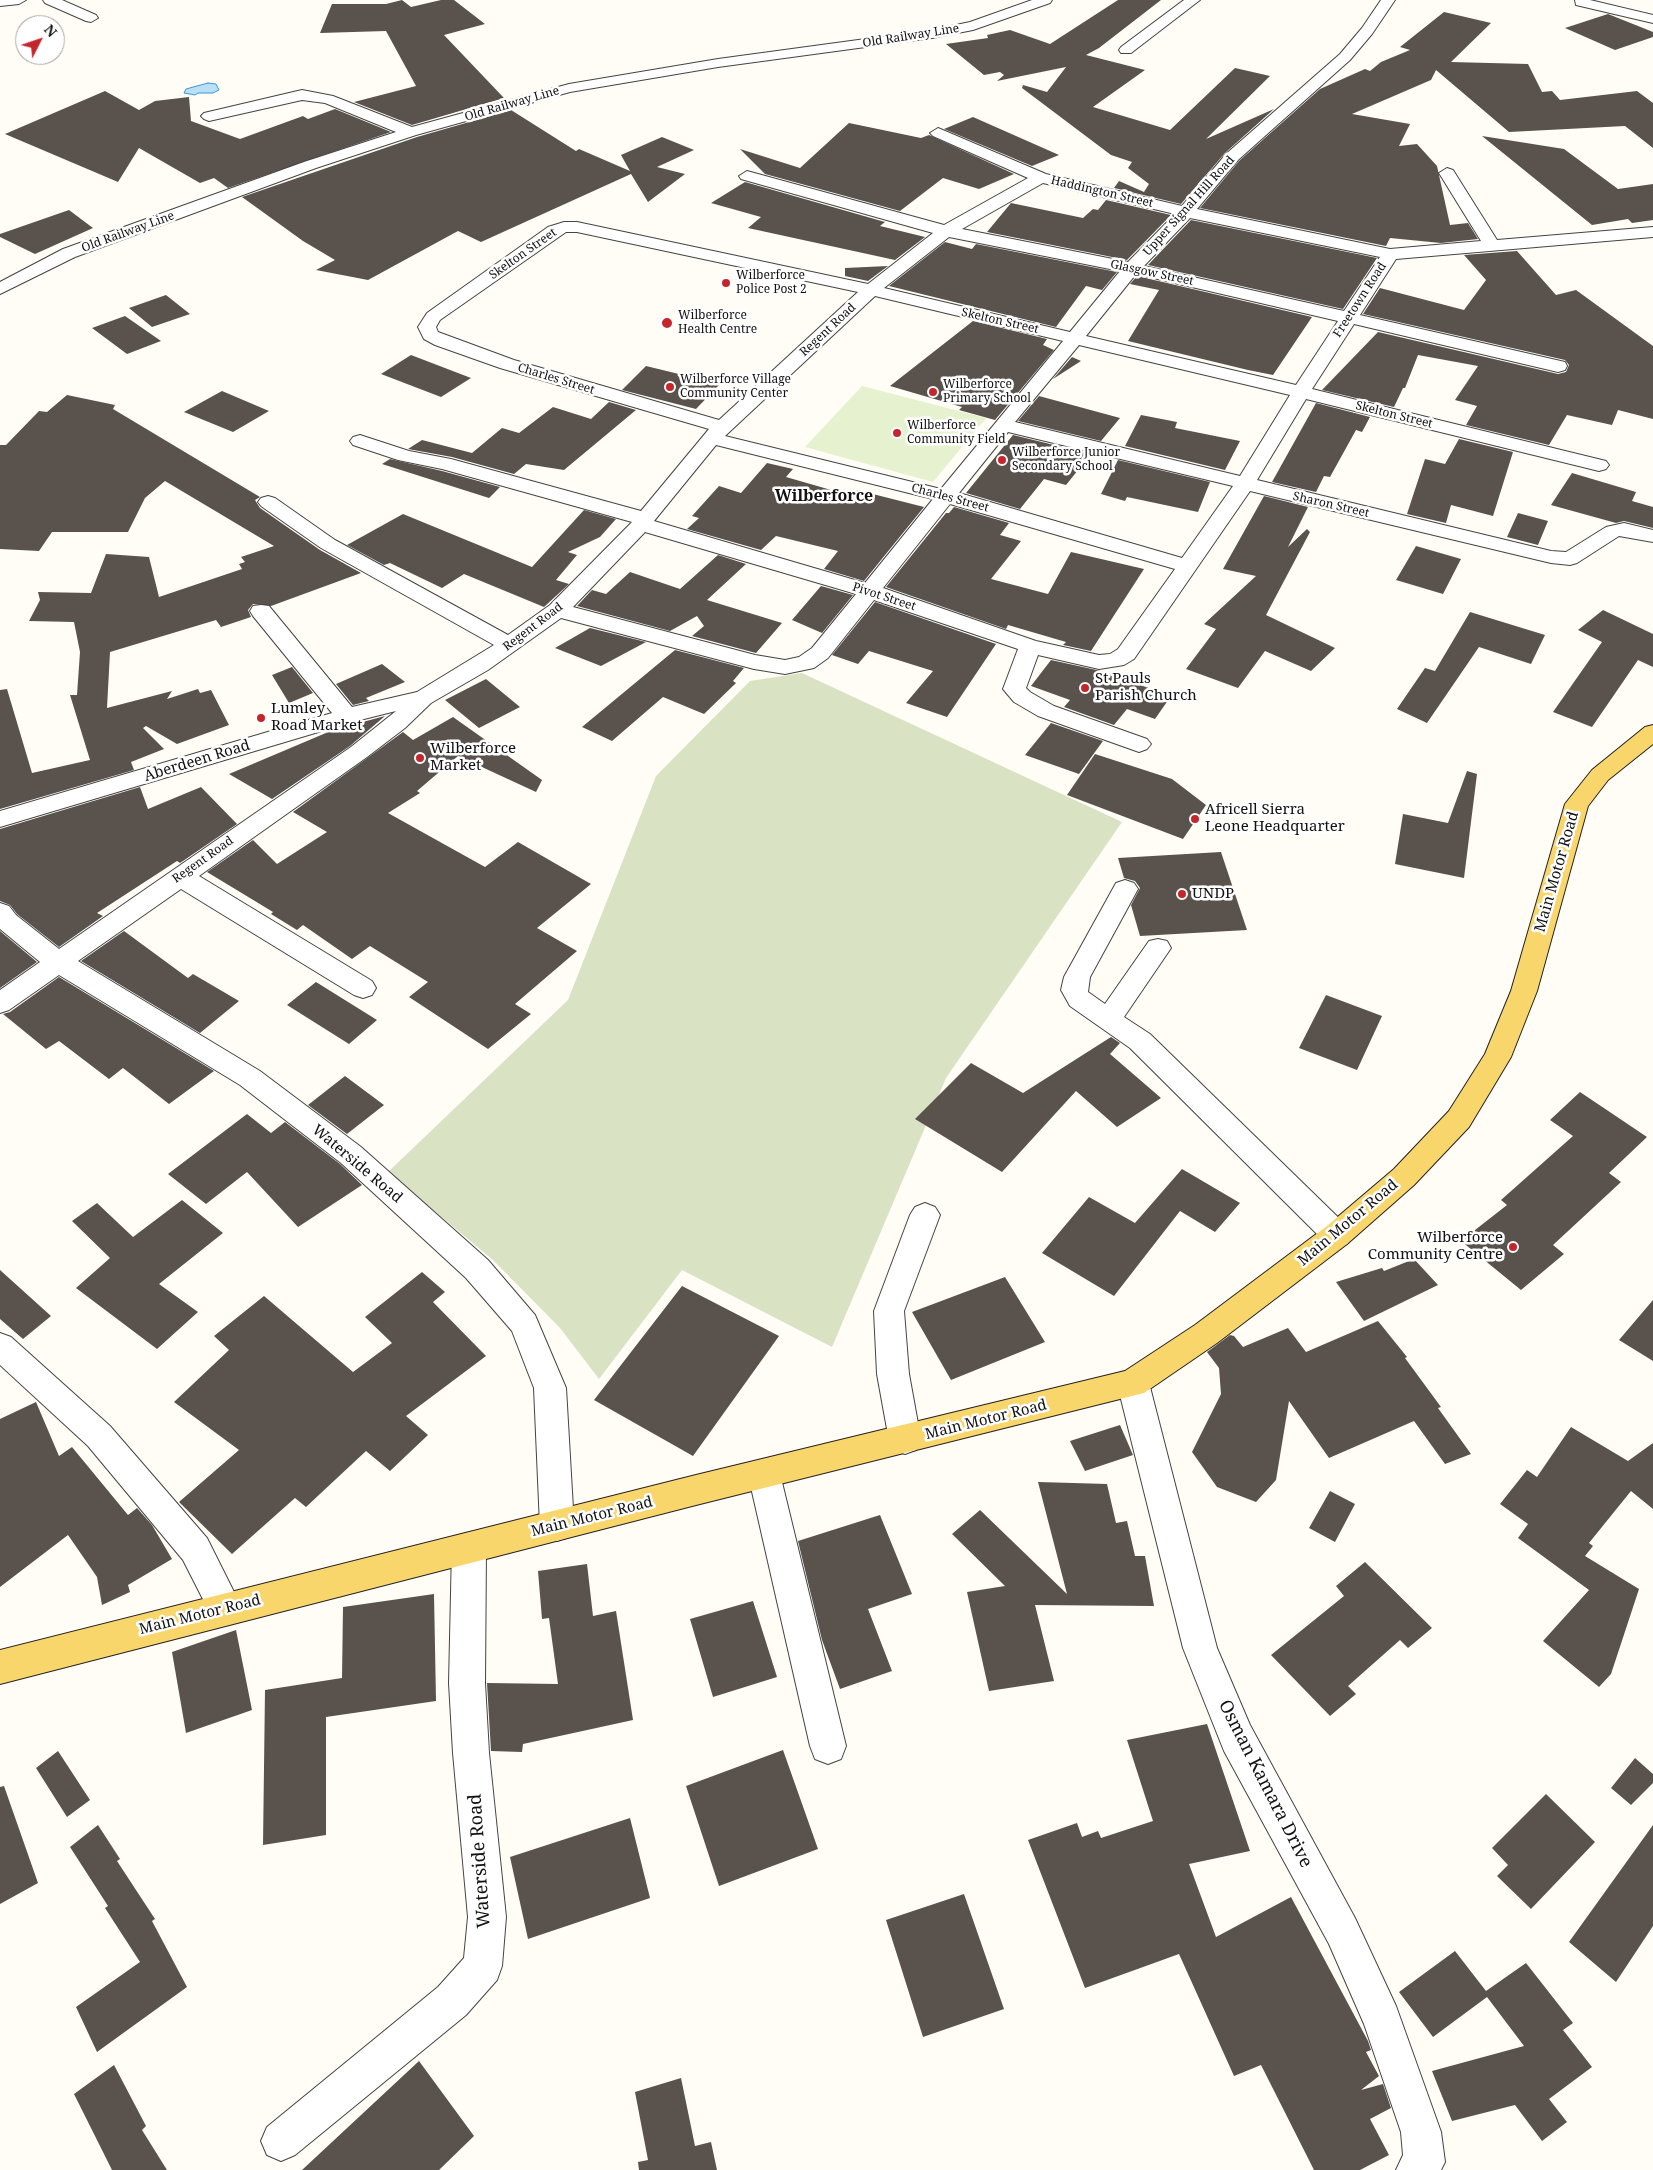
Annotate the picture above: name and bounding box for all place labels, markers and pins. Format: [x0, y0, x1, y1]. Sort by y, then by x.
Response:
place label: Wilberforce Police Post 2 [736, 269, 807, 297]
marker: Wilberforce Police Post 2 [720, 277, 732, 289]
place label: Wilberforce Health Centre [678, 309, 757, 337]
marker: Wilberforce Health Centre [660, 316, 674, 330]
place label: Wilberforce Village Community Center [680, 373, 791, 401]
place label: Wilberforce Primary School [943, 378, 1031, 406]
marker: Wilberforce Village Community Center [664, 381, 676, 393]
marker: Wilberforce Primary School [927, 386, 939, 398]
place label: Wilberforce Community Field [907, 419, 1006, 447]
marker: Wilberforce Community Field [891, 427, 903, 439]
place label: Wilberforce Junior Secondary School [1012, 446, 1120, 474]
marker: Wilberforce Junior Secondary School [996, 454, 1008, 466]
place label: St Pauls Parish Church [1095, 670, 1197, 705]
marker: St Pauls Parish Church [1079, 682, 1091, 694]
place label: Lumley Road Market [271, 700, 362, 735]
marker: Lumley Road Market [255, 712, 267, 724]
place label: Wilberforce Market [430, 740, 516, 775]
marker: Wilberforce Market [414, 752, 426, 764]
place label: Africell Sierra Leone Headquarter [1205, 801, 1345, 836]
marker: Africell Sierra Leone Headquarter [1189, 813, 1201, 825]
place label: UNDP [1192, 885, 1234, 903]
marker: UNDP [1176, 888, 1188, 900]
place label: Wilberforce Community Centre [1368, 1229, 1503, 1264]
marker: Wilberforce Community Centre [1507, 1241, 1519, 1253]

